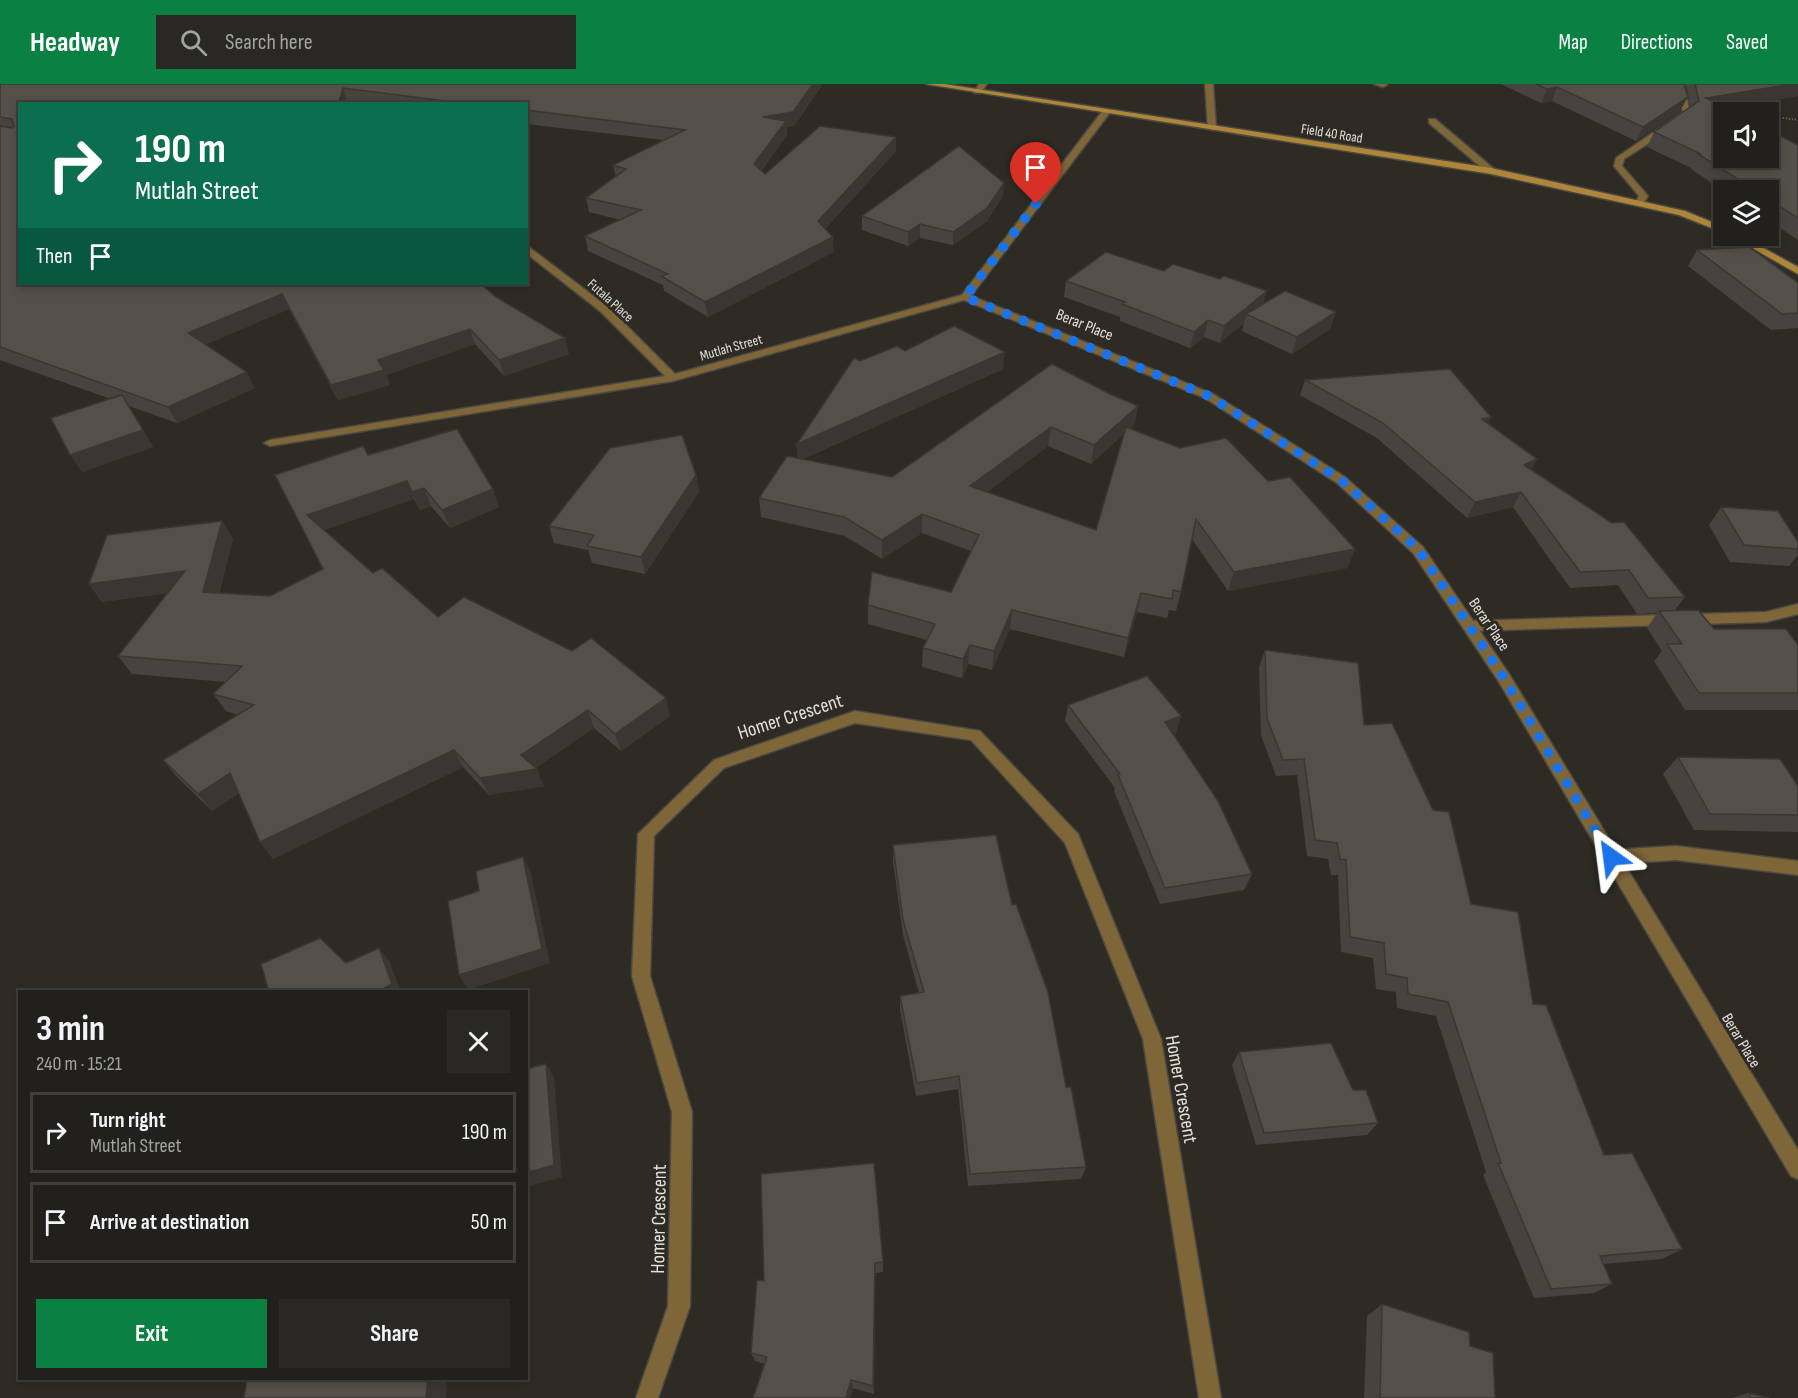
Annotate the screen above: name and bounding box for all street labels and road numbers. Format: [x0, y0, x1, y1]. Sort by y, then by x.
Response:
street label: Field 40 Road [1300, 120, 1364, 147]
street label: Futala Place [584, 275, 637, 325]
street label: Berar Place [1053, 305, 1116, 345]
street label: Mutlah Street [698, 330, 764, 364]
street label: Berar Place [1464, 595, 1513, 655]
street label: Homer Crescent [735, 689, 846, 745]
street label: Berar Place [1717, 1010, 1764, 1071]
street label: Homer Crescent [1160, 1033, 1202, 1145]
street label: Homer Crescent [646, 1164, 672, 1274]

